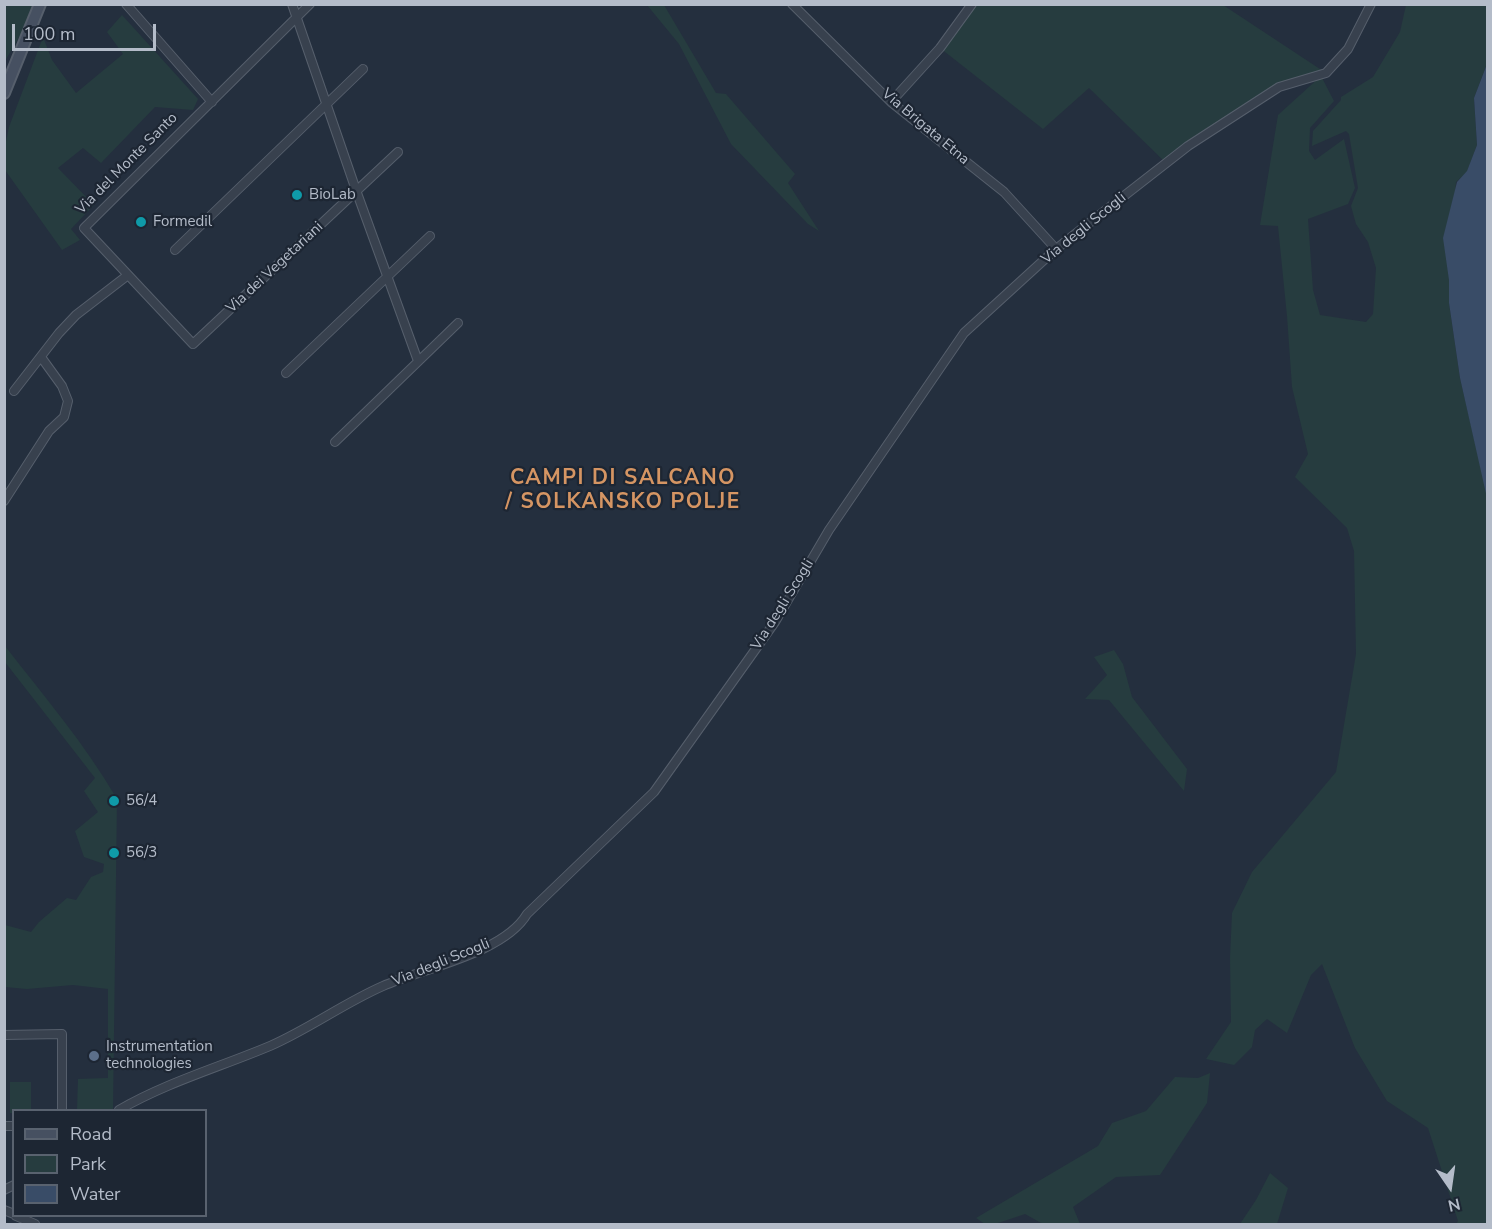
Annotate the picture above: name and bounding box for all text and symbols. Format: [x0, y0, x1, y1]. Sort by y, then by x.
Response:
scale bar [15, 12, 159, 50]
text: 100 m [23, 22, 75, 46]
street label: Via Brigata Etna [878, 85, 972, 169]
street label: Via del Monte Santo [72, 109, 182, 219]
place label: BioLab [309, 186, 356, 204]
marker: BioLab [290, 188, 304, 202]
street label: Via degli Scogli [1038, 189, 1130, 269]
place label: Formedil [153, 213, 212, 231]
marker: Formedil [134, 215, 148, 229]
street label: Via dei Vegetariani [223, 218, 327, 318]
district label: CAMPI DI SALCANO / SOLKANSKO POLJE [505, 466, 741, 516]
street label: Via degli Scogli [748, 556, 818, 654]
place label: 56/4 [126, 792, 157, 810]
marker: 56/4 [107, 794, 121, 808]
place label: 56/3 [126, 844, 157, 862]
marker: 56/3 [107, 846, 121, 860]
street label: Via degli Scogli [389, 935, 493, 991]
place label: Instrumentation technologies [106, 1038, 213, 1073]
marker: Instrumentation technologies [87, 1049, 101, 1063]
legend [12, 1109, 207, 1217]
text: Road [70, 1122, 112, 1146]
text: Park [70, 1152, 106, 1176]
north arrow [1420, 1157, 1480, 1217]
text: Water [70, 1182, 121, 1206]
text: N [1446, 1192, 1462, 1217]

